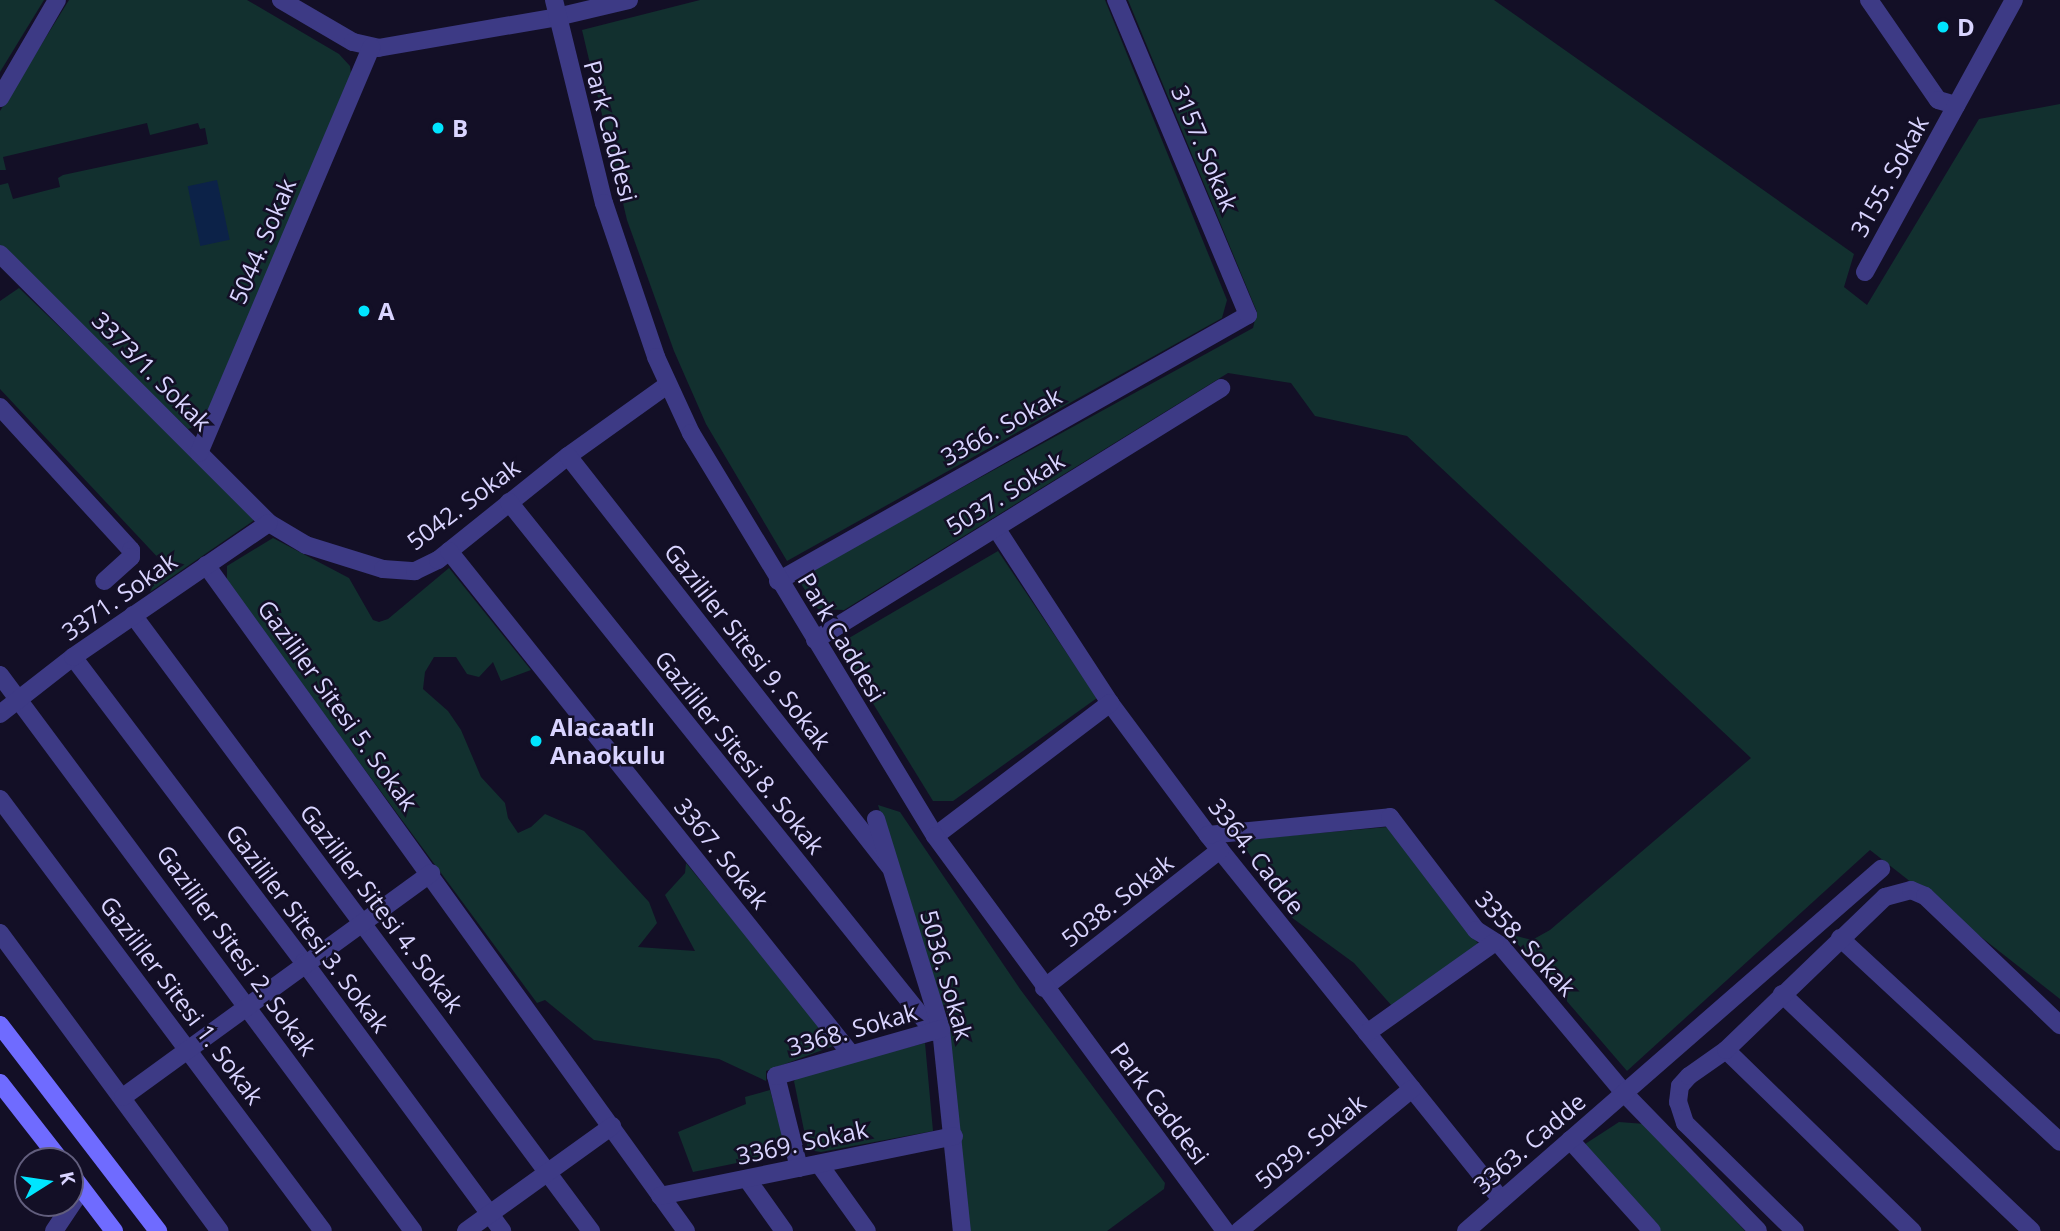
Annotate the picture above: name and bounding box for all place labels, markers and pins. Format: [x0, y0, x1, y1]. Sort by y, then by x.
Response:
place label: D [1957, 13, 1975, 41]
marker: D [1935, 19, 1951, 35]
place label: B [452, 114, 468, 142]
marker: B [430, 120, 446, 136]
place label: A [378, 297, 395, 325]
marker: A [356, 303, 372, 319]
place label: Alacaatlı Anaokulu [550, 713, 665, 769]
marker: Alacaatlı Anaokulu [528, 733, 544, 749]

